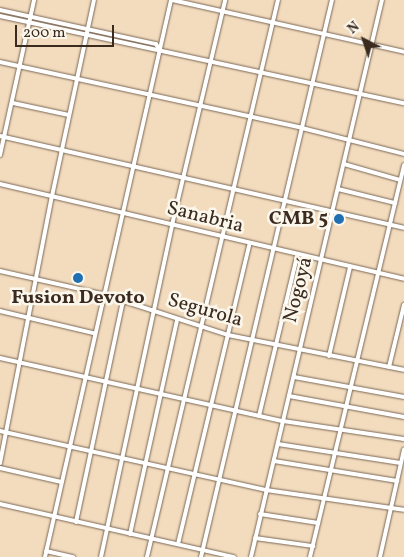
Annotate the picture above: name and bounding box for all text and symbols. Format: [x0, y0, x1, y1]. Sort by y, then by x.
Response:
scale bar [18, 15, 116, 47]
north arrow [339, 15, 389, 65]
text: N [344, 18, 364, 39]
text: 200 m [23, 23, 66, 44]
street label: Sanabria [164, 197, 246, 239]
place label: CMB 5 [269, 207, 328, 231]
marker: CMB 5 [332, 212, 346, 226]
street label: Nogoyá [279, 255, 319, 325]
marker: Fusion Devoto [72, 272, 84, 284]
place label: Fusion Devoto [11, 286, 145, 310]
street label: Segurola [165, 289, 245, 333]

